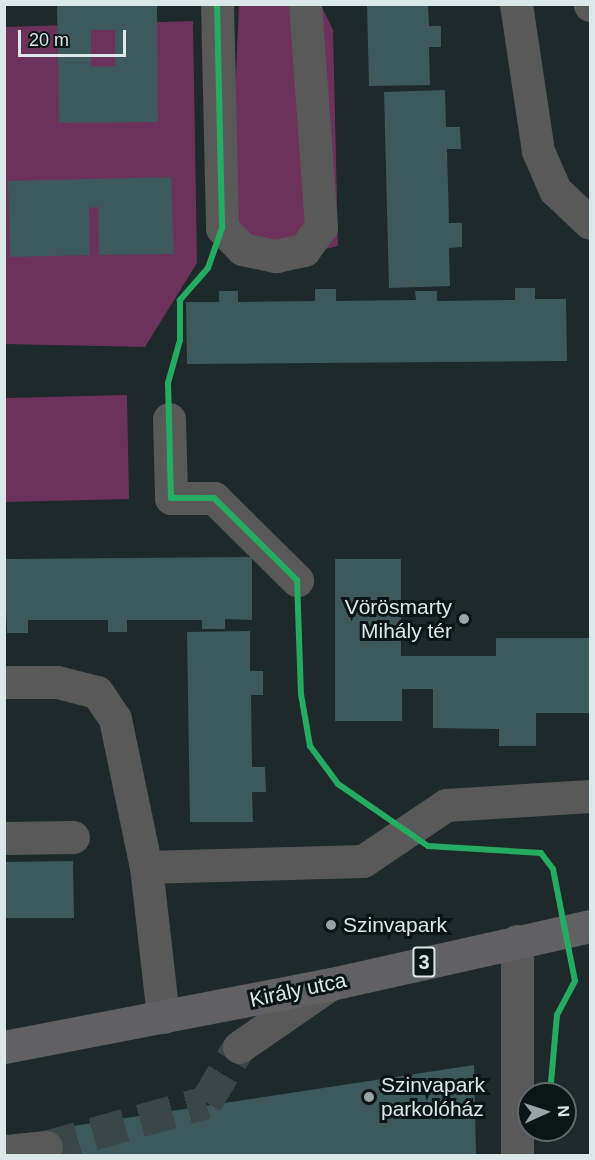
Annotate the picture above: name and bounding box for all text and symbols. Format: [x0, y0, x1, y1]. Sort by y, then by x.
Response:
scale bar [21, 18, 129, 56]
text: 20 m [29, 30, 69, 50]
place label: Vörösmarty Mihály tér [345, 594, 452, 644]
marker: Vörösmarty Mihály tér [457, 612, 471, 626]
place label: Szinvapark [343, 912, 447, 938]
marker: Szinvapark [324, 918, 338, 932]
road number: 3 [412, 945, 436, 979]
street label: Király utca [247, 967, 349, 1013]
place label: Szinvapark parkolóház [381, 1072, 485, 1122]
north arrow [517, 1082, 577, 1142]
marker: Szinvapark parkolóház [362, 1090, 376, 1104]
text: N [555, 1105, 572, 1117]

